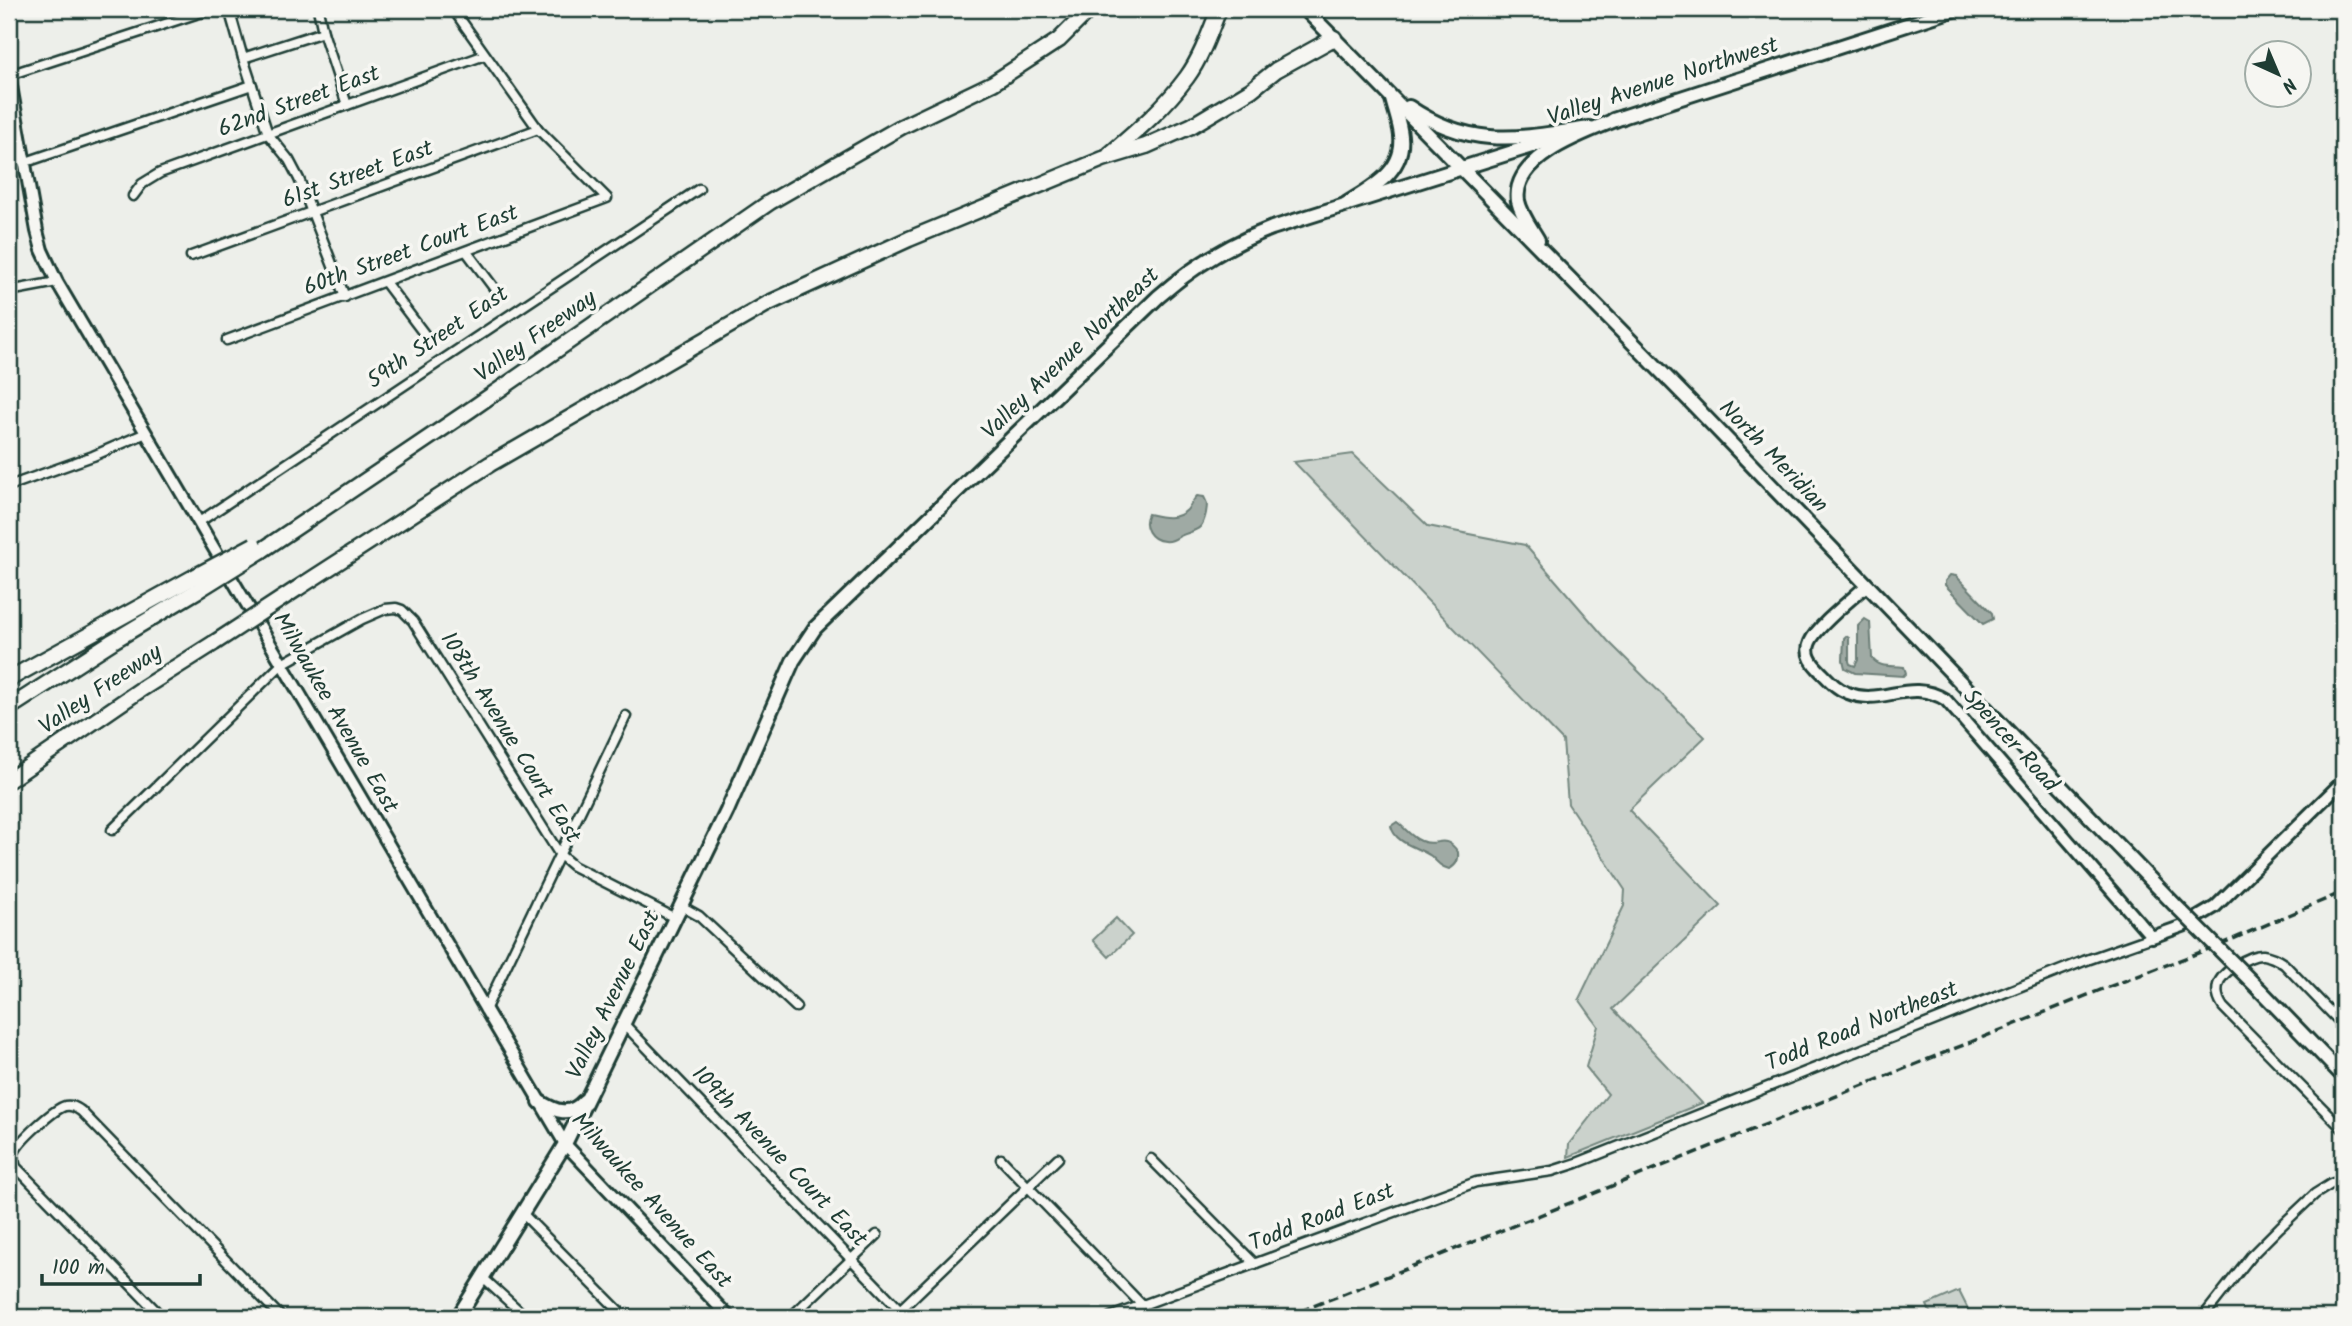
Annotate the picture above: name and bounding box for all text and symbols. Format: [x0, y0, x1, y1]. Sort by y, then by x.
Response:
street label: Valley Avenue Northwest [1543, 27, 1784, 136]
north arrow [2244, 38, 2314, 108]
street label: 62nd Street East [213, 56, 386, 148]
text: N [2274, 70, 2303, 100]
street label: 61st Street East [277, 131, 440, 219]
street label: 60th Street Court East [299, 195, 524, 307]
street label: Valley Avenue Northeast [974, 258, 1169, 449]
street label: 59th Street East [360, 276, 517, 399]
street label: Valley Freeway [467, 281, 605, 392]
street label: North Meridian [1709, 392, 1837, 522]
street label: Milwaukee Avenue East [263, 606, 408, 821]
street label: 108th Avenue Court East [430, 625, 590, 852]
street label: Valley Freeway [32, 635, 170, 745]
street label: Spencer Road [1953, 681, 2067, 801]
street label: Valley Avenue East [557, 903, 671, 1086]
street label: Todd Road Northeast [1760, 972, 1965, 1082]
street label: 109th Avenue Court East [682, 1058, 877, 1257]
street label: Milwaukee Avenue East [562, 1105, 741, 1298]
street label: Todd Road East [1244, 1173, 1401, 1262]
scale bar [42, 1242, 200, 1286]
text: 100 m [52, 1252, 105, 1285]

